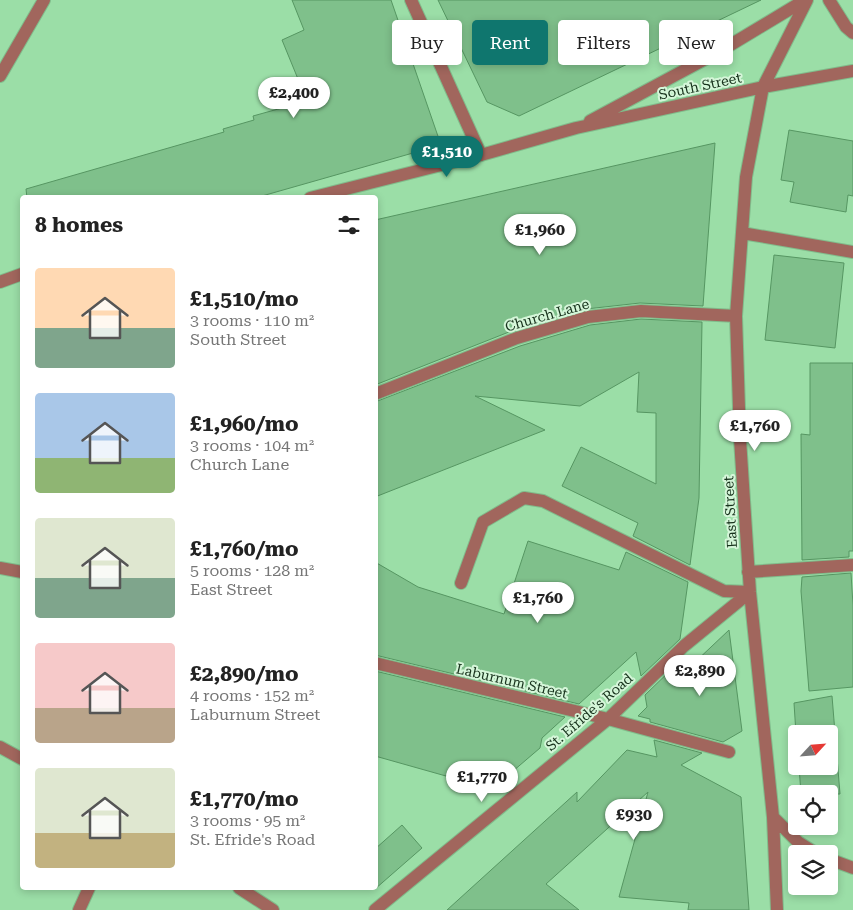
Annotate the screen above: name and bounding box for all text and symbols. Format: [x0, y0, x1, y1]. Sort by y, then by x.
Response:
chip: Buy [392, 20, 462, 65]
chip: Rent [472, 20, 548, 65]
chip: Filters [558, 20, 649, 65]
chip: New [659, 20, 733, 65]
street label: South Street [657, 69, 743, 103]
pin: £2,400 [253, 76, 335, 119]
text: £2,400 [269, 83, 319, 102]
pin: £1,510 [406, 136, 488, 178]
text: £1,510 [422, 142, 472, 161]
icon: filters [335, 211, 363, 239]
text: 8 homes [35, 213, 123, 237]
pin: £1,960 [499, 214, 581, 256]
text: £1,960 [515, 220, 565, 239]
text: £1,510/mo [190, 287, 299, 311]
icon: home [75, 288, 135, 348]
street label: Church Lane [503, 295, 591, 335]
text: 3 rooms · 110 m² [190, 311, 314, 330]
text: South Street [190, 330, 286, 349]
pin: £1,760 [714, 410, 796, 452]
text: £1,960/mo [190, 412, 299, 436]
icon: home [75, 413, 135, 473]
text: £1,760 [730, 416, 780, 435]
text: 3 rooms · 104 m² [190, 436, 314, 455]
text: Church Lane [190, 455, 289, 474]
street label: East Street [720, 476, 740, 548]
text: £1,760/mo [190, 537, 299, 561]
icon: home [75, 538, 135, 598]
text: 5 rooms · 128 m² [190, 561, 314, 580]
text: East Street [190, 580, 273, 599]
pin: £1,760 [497, 582, 579, 624]
text: £1,760 [513, 588, 563, 607]
pin: £2,890 [659, 654, 741, 697]
street label: Laburnum Street [455, 660, 569, 702]
text: £2,890 [675, 661, 725, 680]
text: £2,890/mo [190, 662, 299, 686]
icon: home [75, 663, 135, 723]
street label: St. Efride's Road [542, 670, 636, 754]
text: 4 rooms · 152 m² [190, 686, 314, 705]
text: Laburnum Street [190, 705, 320, 724]
north arrow [788, 725, 838, 775]
map controls [788, 725, 838, 895]
pin: £1,770 [441, 760, 523, 803]
text: £1,770 [457, 767, 507, 786]
button: locate [788, 785, 838, 835]
text: £1,770/mo [190, 787, 299, 811]
icon: home [75, 788, 135, 848]
pin: £930 [604, 798, 664, 841]
text: £930 [616, 805, 652, 824]
text: 3 rooms · 95 m² [190, 811, 305, 830]
text: St. Efride's Road [190, 830, 315, 849]
button: layers [788, 845, 838, 895]

